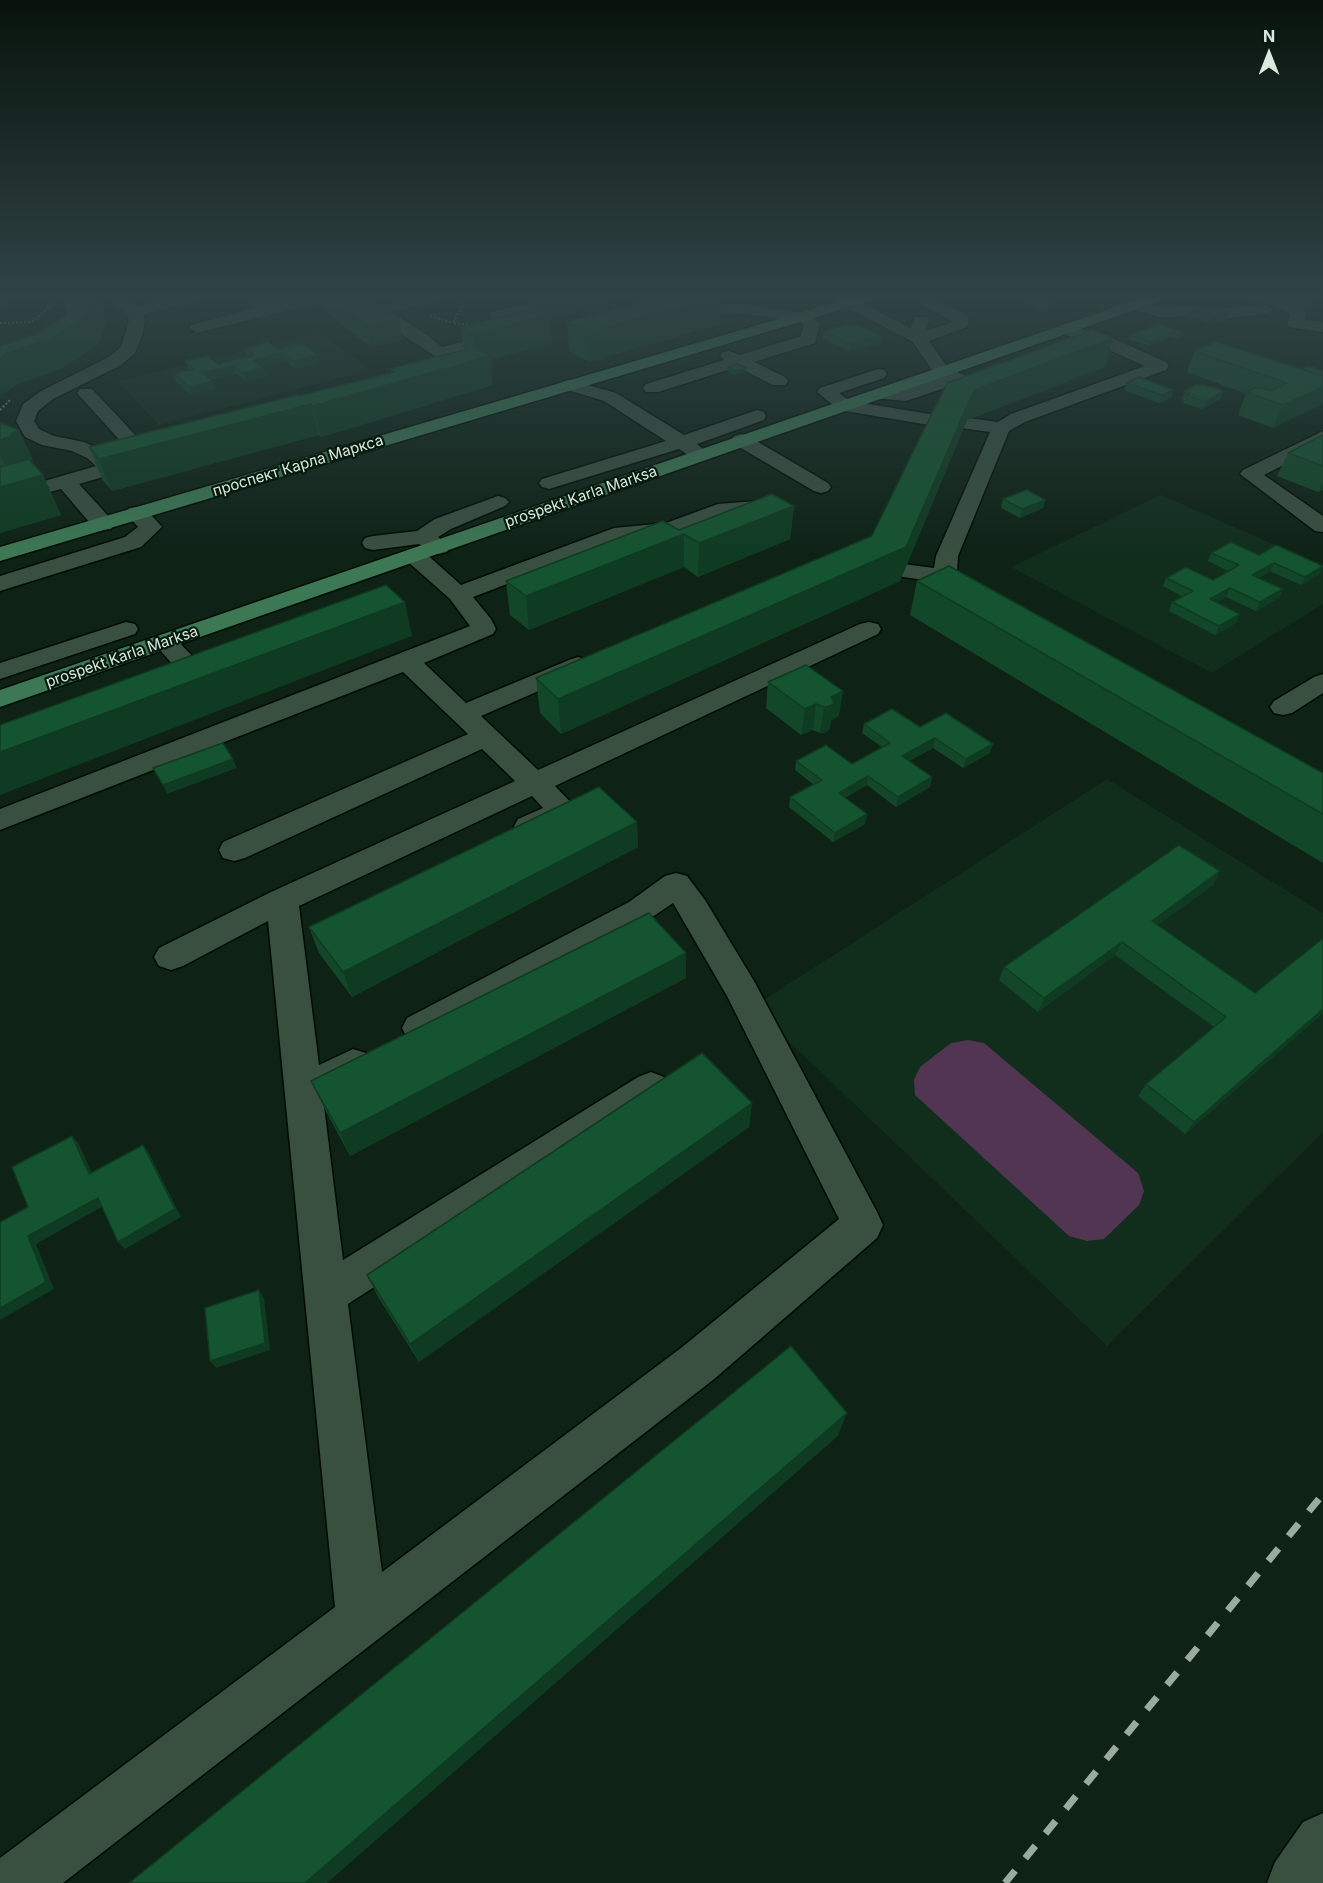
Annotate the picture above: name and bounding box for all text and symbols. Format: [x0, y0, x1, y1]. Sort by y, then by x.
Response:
north arrow [1239, 24, 1299, 84]
text: N [1263, 26, 1275, 46]
street label: проспект Карла Маркса [210, 431, 386, 501]
street label: prospekt Karla Marksa [502, 462, 660, 532]
street label: prospekt Karla Marksa [43, 622, 201, 692]

